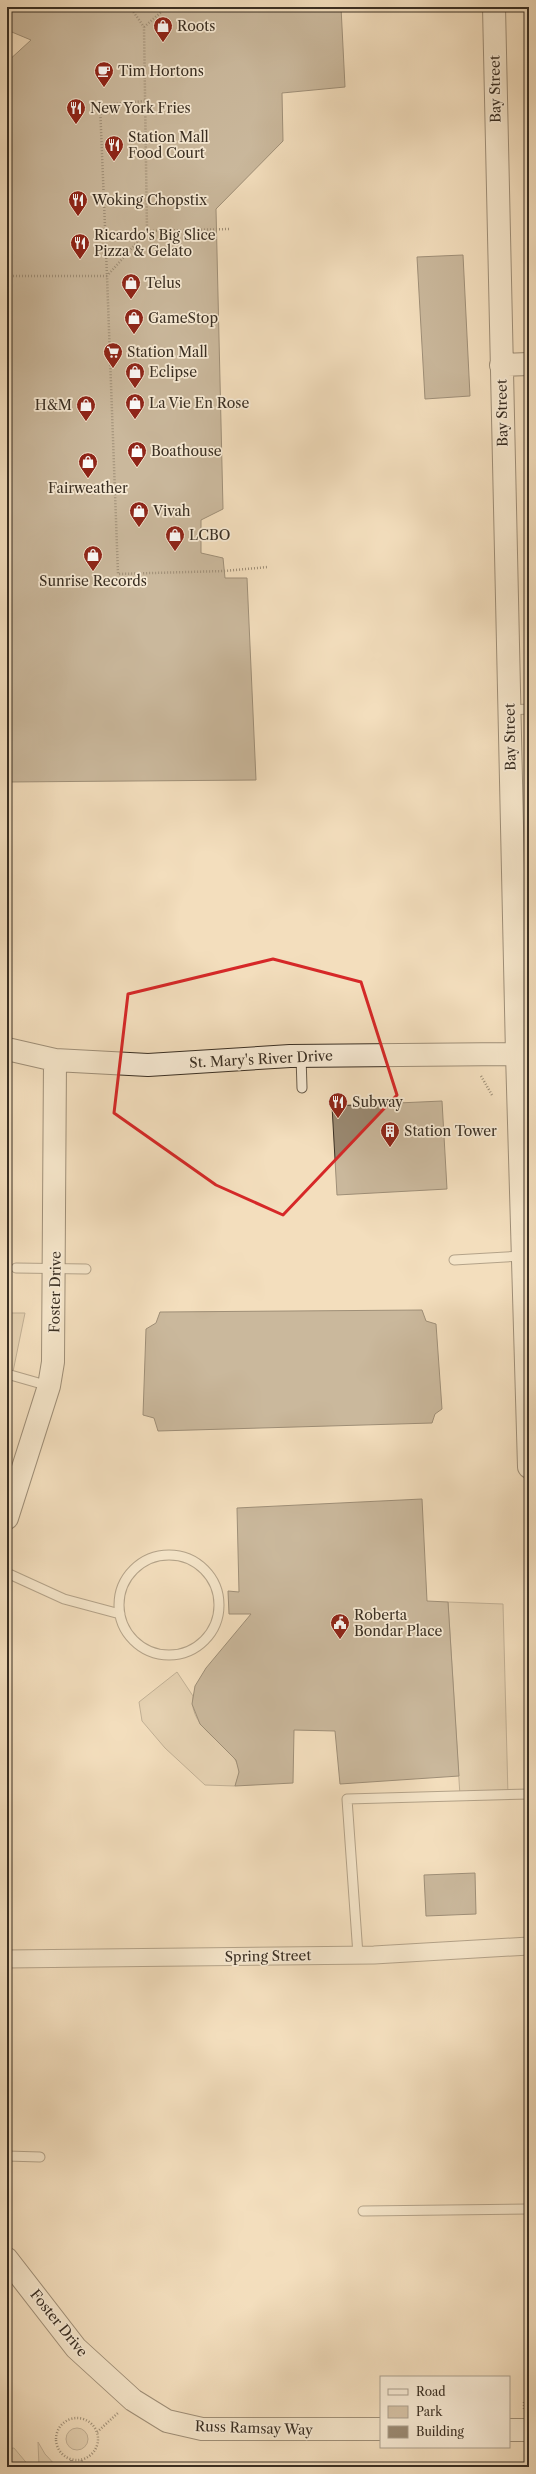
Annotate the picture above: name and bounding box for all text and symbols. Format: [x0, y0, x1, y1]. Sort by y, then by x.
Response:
shop icon: Roots [152, 15, 174, 43]
place label: Roots [177, 17, 215, 35]
street label: Bay Street [485, 55, 505, 123]
cafe icon: Tim Hortons [93, 60, 115, 88]
place label: Tim Hortons [118, 62, 204, 80]
restaurant icon: New York Fries [65, 97, 87, 125]
place label: New York Fries [90, 99, 191, 117]
place label: Station Mall Food Court [128, 128, 209, 162]
restaurant icon: Station Mall Food Court [103, 134, 125, 162]
restaurant icon: Woking Chopstix [67, 189, 89, 217]
place label: Woking Chopstix [91, 191, 208, 209]
place label: Ricardo's Big Slice Pizza & Gelato [94, 226, 216, 260]
restaurant icon: Ricardo's Big Slice Pizza & Gelato [69, 232, 91, 260]
shop icon: Telus [120, 272, 142, 300]
place label: Telus [145, 274, 181, 292]
shop icon: GameStop [123, 307, 145, 335]
place label: GameStop [148, 309, 218, 327]
supermarket icon: Station Mall [102, 341, 124, 369]
place label: Station Mall [127, 343, 208, 361]
shop icon: Eclipse [124, 361, 146, 389]
place label: Eclipse [149, 363, 197, 381]
street label: Bay Street [492, 379, 512, 447]
shop icon: La Vie En Rose [124, 392, 146, 420]
shop icon: H&M [75, 394, 97, 422]
place label: La Vie En Rose [149, 394, 249, 412]
place label: H&M [35, 396, 72, 414]
shop icon: Boathouse [126, 440, 148, 468]
place label: Boathouse [151, 442, 222, 460]
shop icon: Fairweather [77, 451, 99, 479]
place label: Fairweather [48, 479, 128, 497]
shop icon: Vivah [128, 500, 150, 528]
place label: Vivah [152, 502, 191, 520]
shop icon: LCBO [164, 524, 186, 552]
place label: LCBO [189, 526, 230, 544]
shop icon: Sunrise Records [82, 544, 104, 572]
place label: Sunrise Records [39, 572, 147, 590]
street label: Bay Street [500, 703, 520, 771]
street label: St. Mary's River Drive [189, 1046, 333, 1072]
restaurant icon: Subway [327, 1091, 349, 1119]
place label: Subway [352, 1093, 403, 1111]
building icon: Station Tower [379, 1120, 401, 1148]
place label: Station Tower [404, 1122, 497, 1140]
street label: Foster Drive [45, 1251, 65, 1333]
place label: Roberta Bondar Place [354, 1606, 443, 1640]
public building icon: Roberta Bondar Place [329, 1612, 351, 1640]
street label: Spring Street [225, 1946, 312, 1966]
street label: Foster Drive [26, 2286, 92, 2361]
legend [380, 2376, 510, 2448]
text: Road [416, 2384, 446, 2399]
text: Park [416, 2404, 443, 2419]
street label: Russ Ramsay Way [195, 2417, 313, 2439]
text: Building [416, 2424, 464, 2439]

